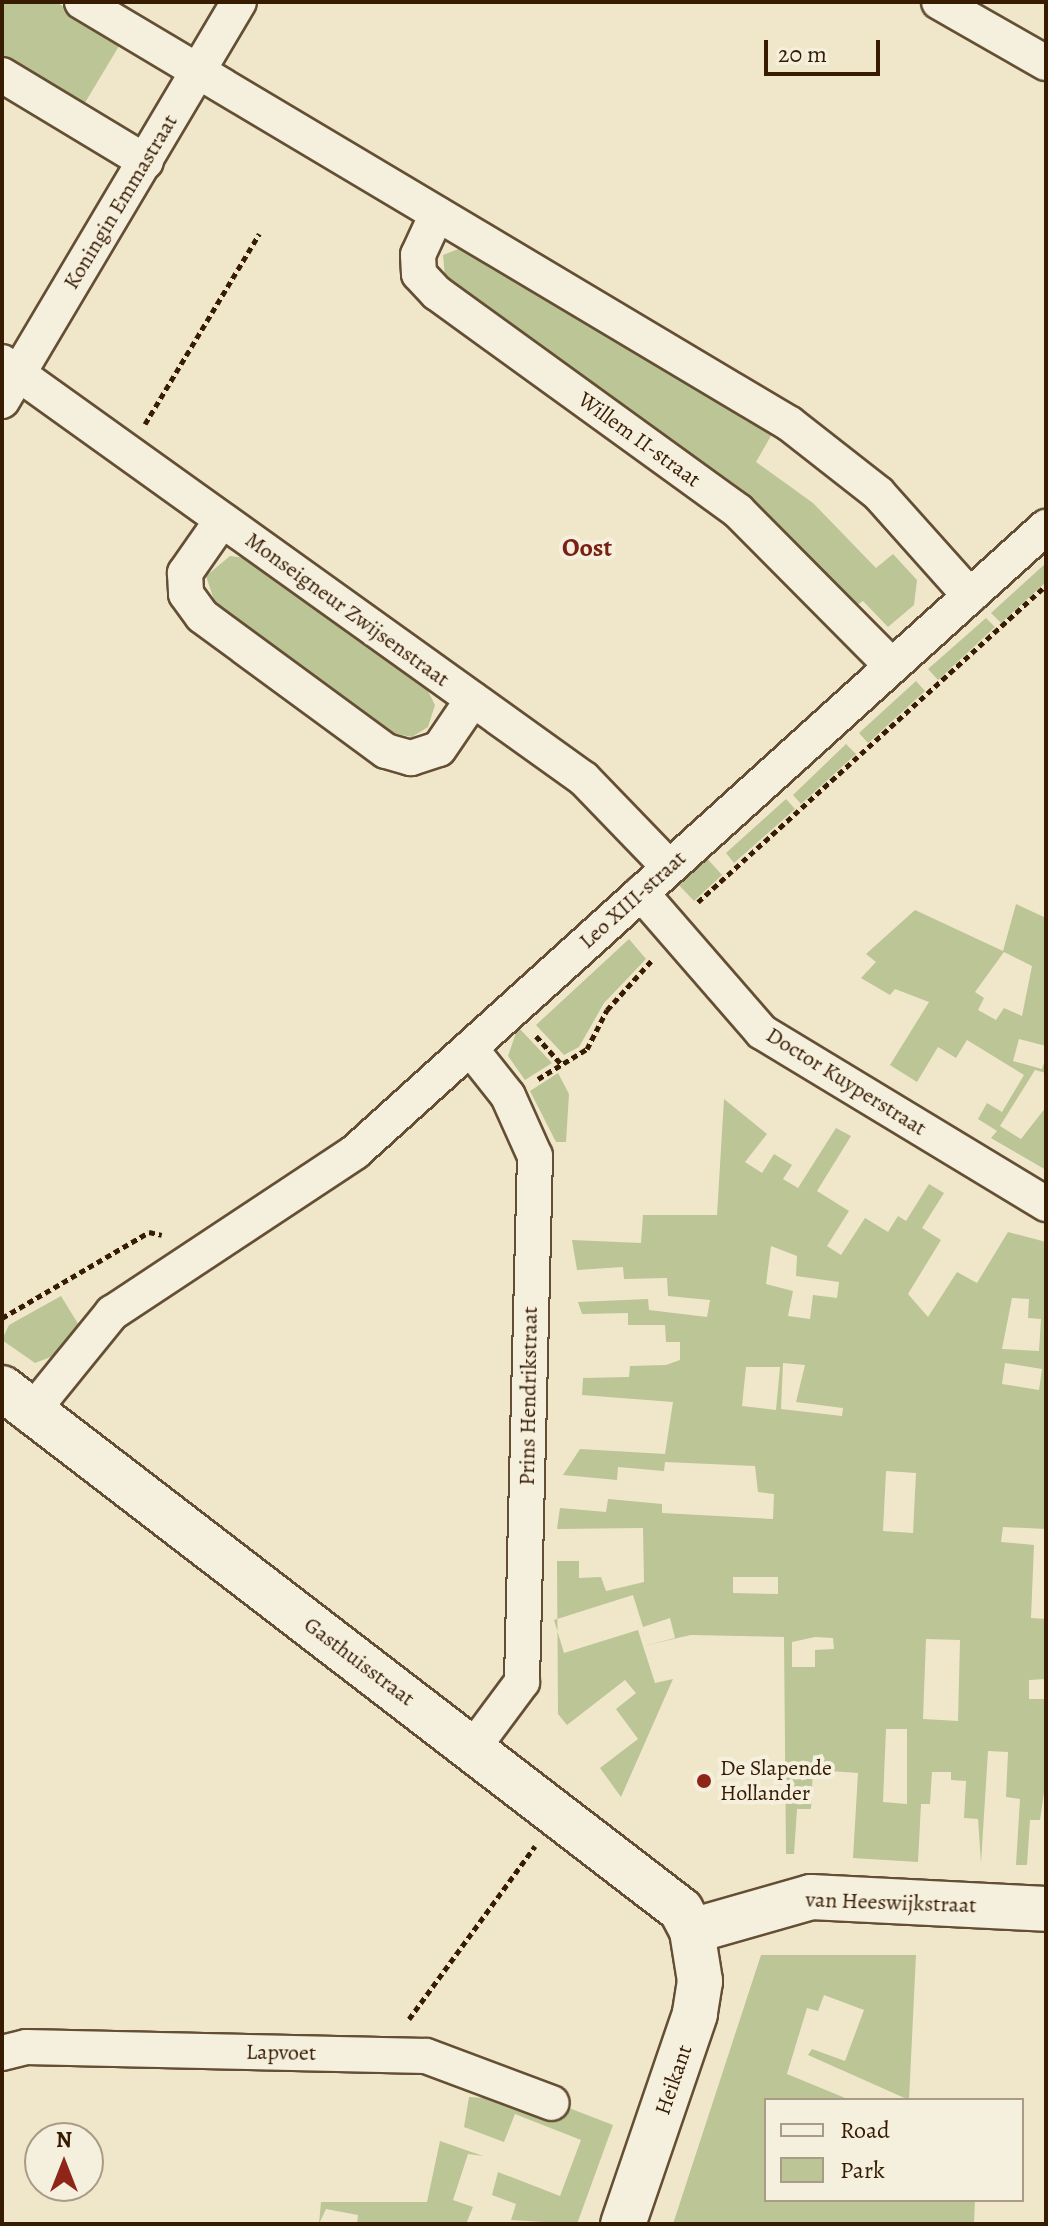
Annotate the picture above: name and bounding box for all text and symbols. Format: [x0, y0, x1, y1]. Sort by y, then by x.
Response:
scale bar [768, 24, 884, 74]
text: 20 m [778, 38, 827, 70]
street label: Koningin Emmastraat [58, 110, 184, 294]
street label: Willem II-straat [573, 387, 705, 493]
street label: Monseigneur Zwijsenstraat [240, 527, 454, 693]
district label: Oost [562, 532, 612, 564]
street label: Leo XIII-straat [574, 845, 692, 955]
street label: Doctor Kuyperstraat [761, 1022, 931, 1142]
street label: Prins Hendrikstraat [514, 1306, 544, 1486]
street label: Gasthuisstraat [299, 1612, 419, 1712]
place label: De Slapende Hollander [720, 1755, 832, 1806]
marker: De Slapende Hollander [695, 1772, 713, 1790]
street label: van Heeswijkstraat [805, 1887, 977, 1919]
street label: Lapvoet [246, 2039, 316, 2067]
street label: Heikant [650, 2042, 698, 2118]
legend [764, 2098, 1024, 2202]
text: Road [840, 2114, 890, 2146]
north arrow [24, 2122, 104, 2202]
text: N [56, 2125, 72, 2155]
text: Park [840, 2154, 885, 2186]

